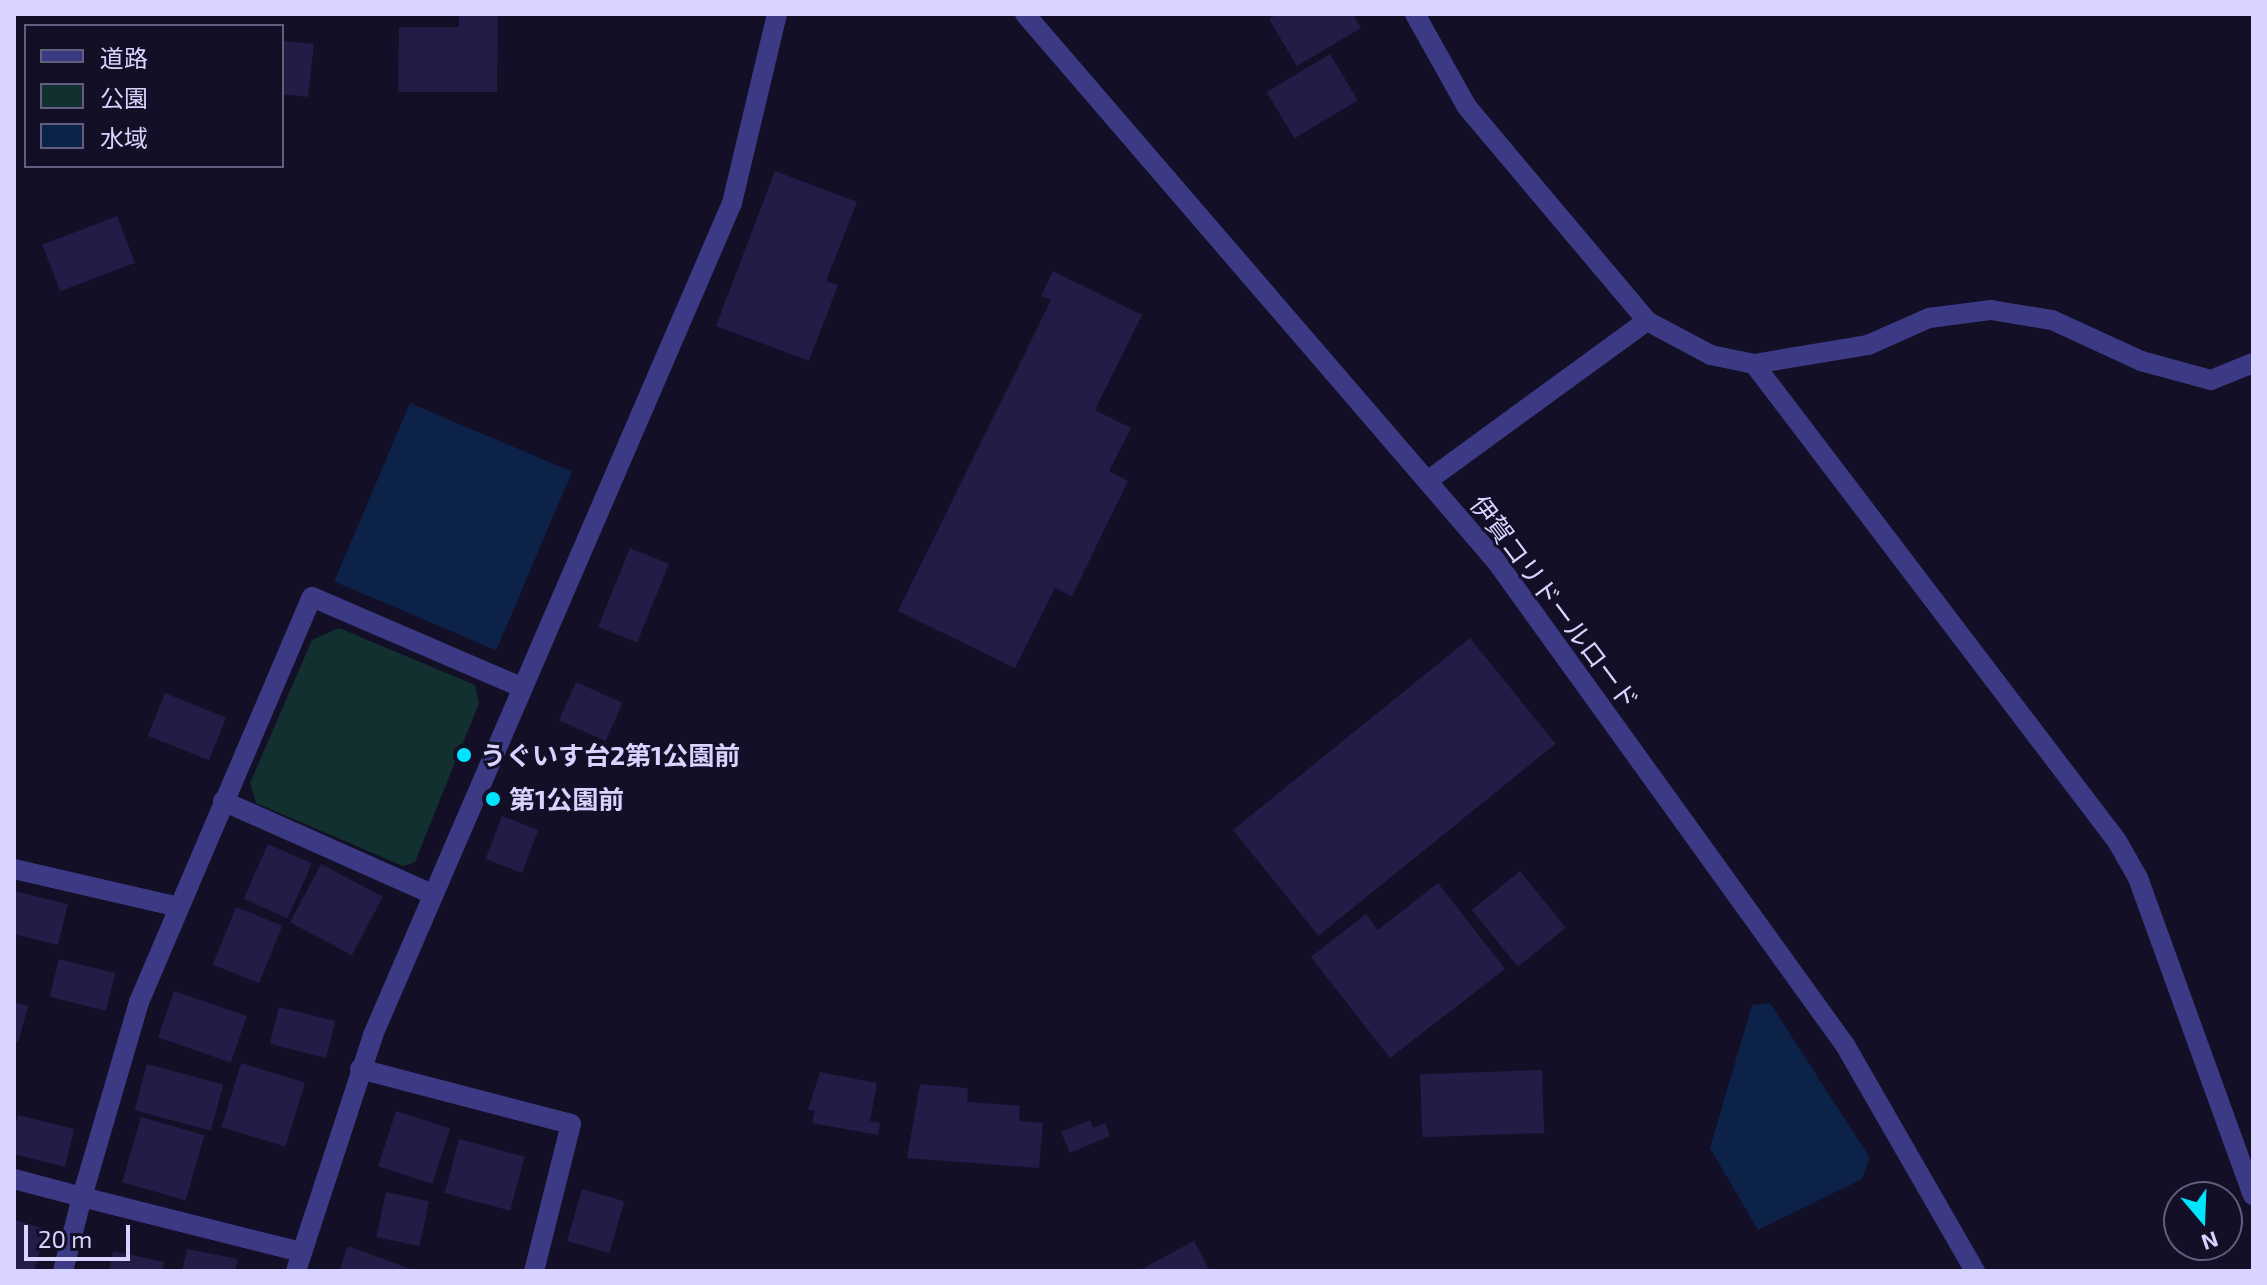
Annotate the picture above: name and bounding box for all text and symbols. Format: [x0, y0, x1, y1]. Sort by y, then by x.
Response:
legend [24, 24, 284, 168]
text: 道路 [100, 43, 148, 72]
text: 公園 [100, 83, 148, 112]
text: 水域 [100, 123, 148, 152]
street label: 伊賀コリドールロード [1464, 489, 1646, 715]
place label: うぐいす台2第1公園前 [480, 739, 740, 771]
marker: うぐいす台2第1公園前 [455, 746, 473, 764]
place label: 第1公園前 [509, 783, 624, 815]
marker: 第1公園前 [484, 790, 502, 808]
north arrow [2163, 1181, 2243, 1261]
scale bar [28, 1209, 134, 1259]
text: 20 m [38, 1224, 92, 1253]
text: N [2198, 1227, 2222, 1257]

